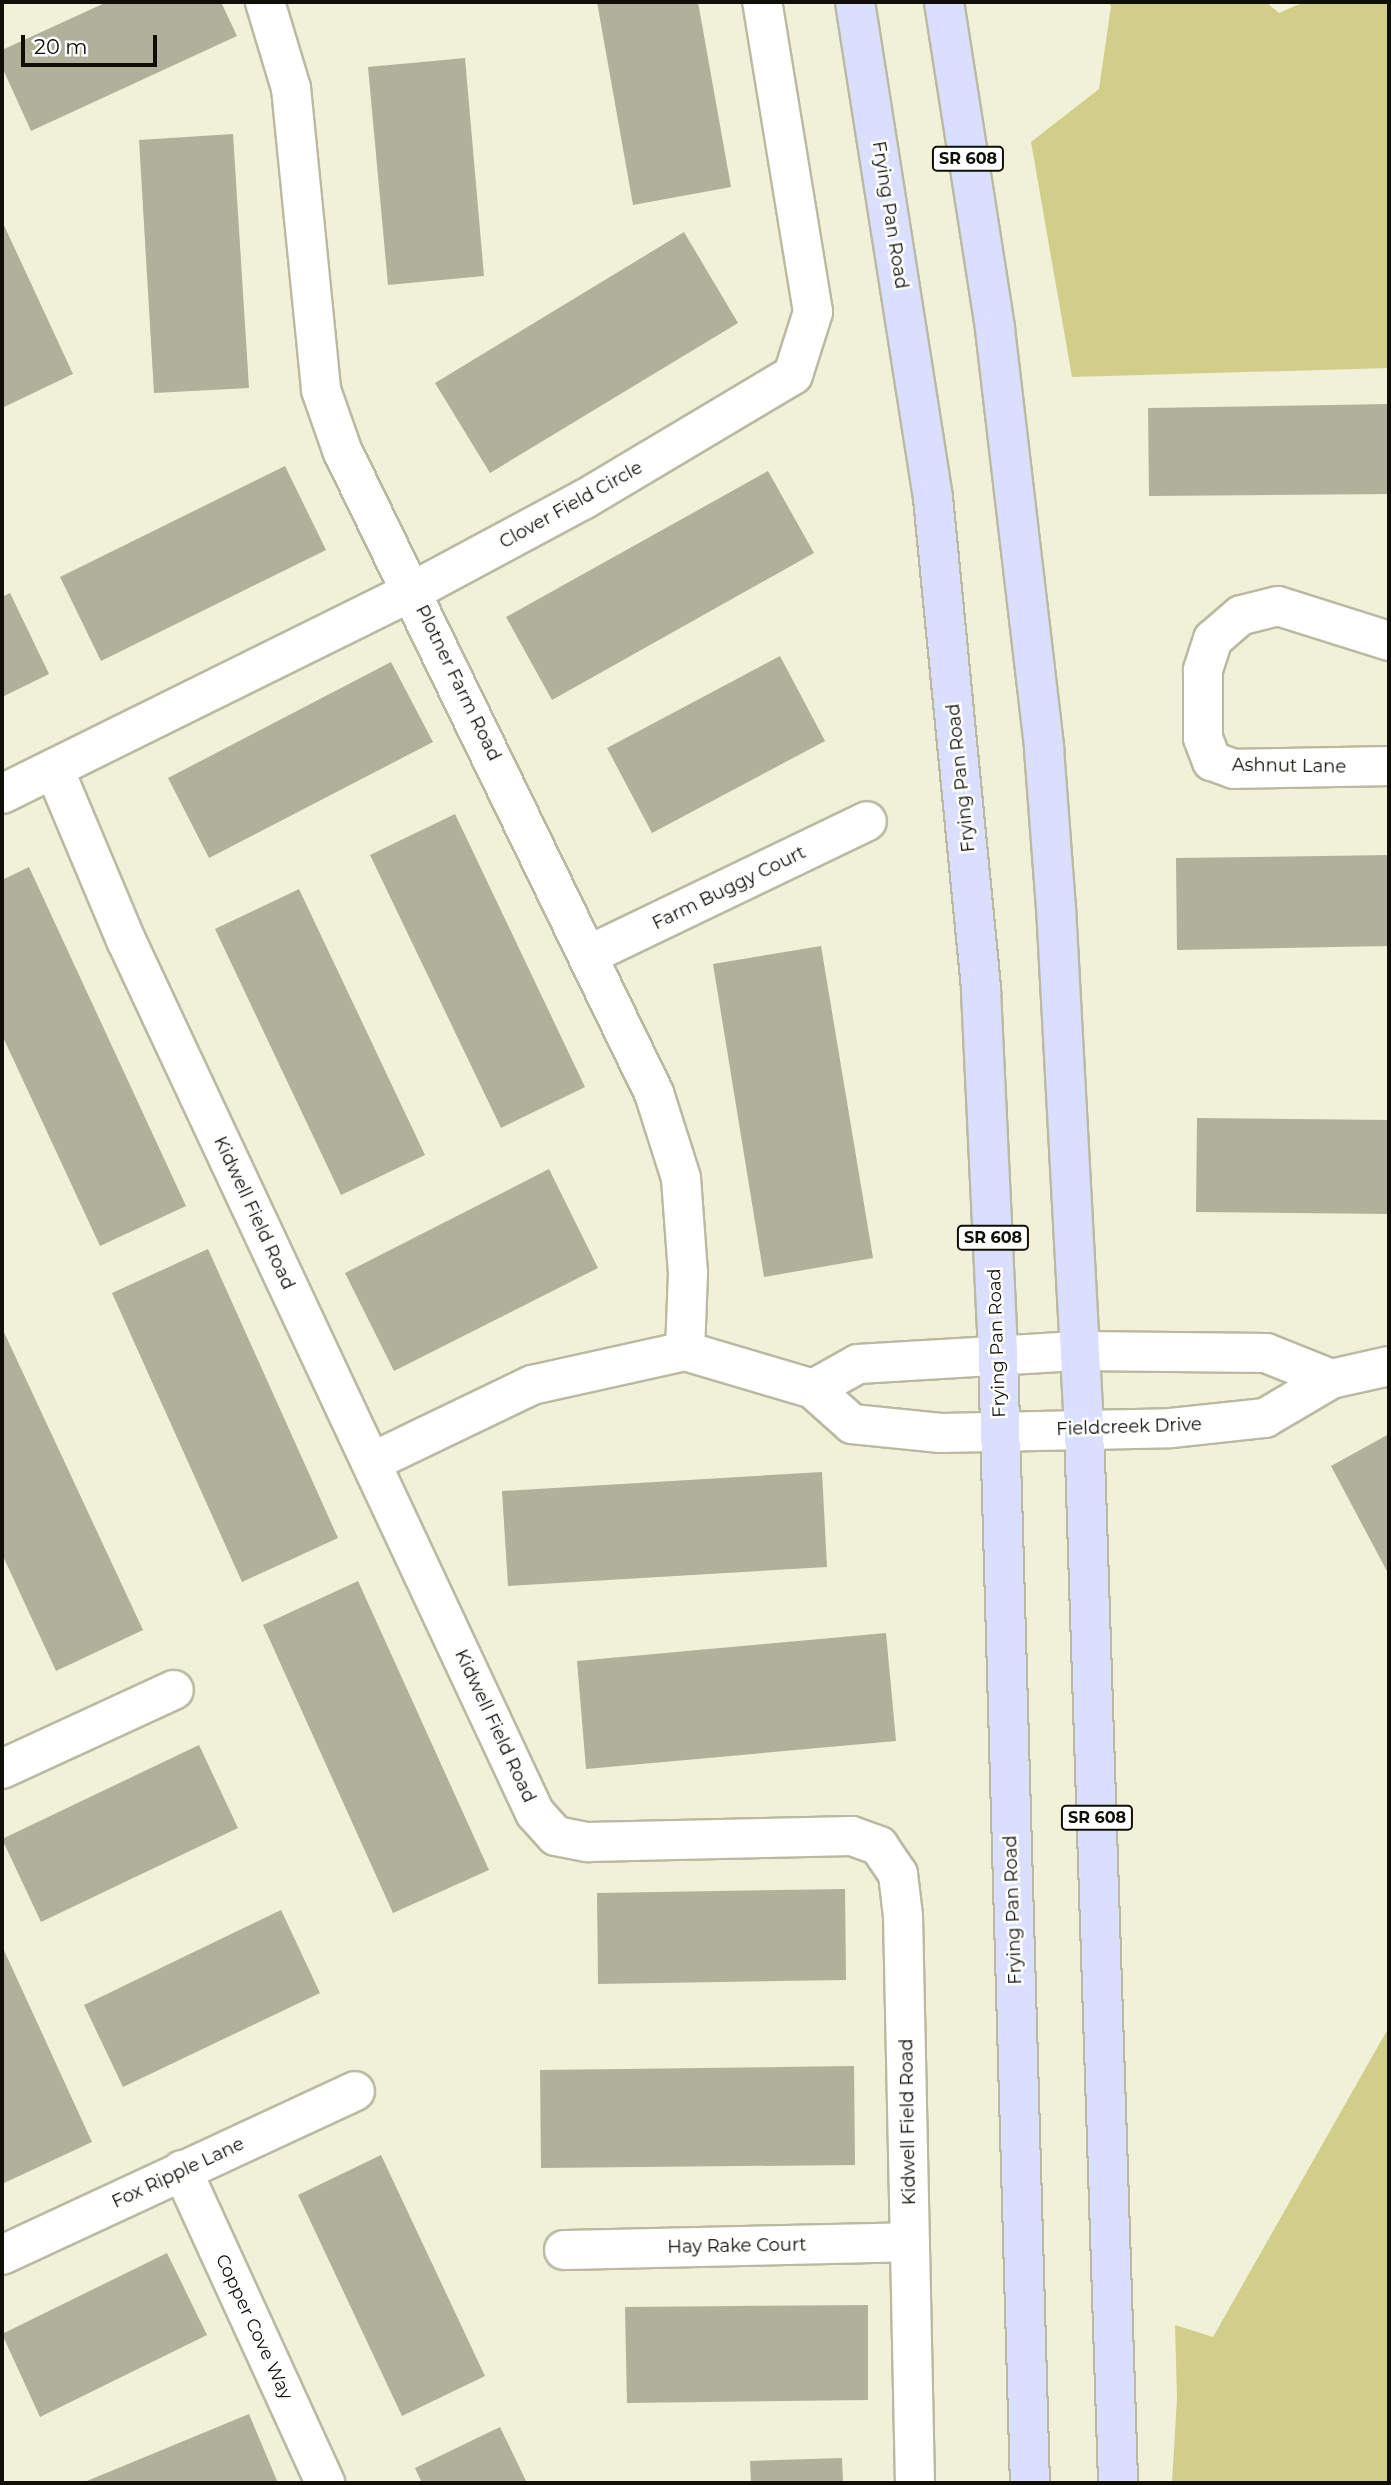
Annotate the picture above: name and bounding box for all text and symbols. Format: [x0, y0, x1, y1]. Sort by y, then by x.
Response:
scale bar [24, 21, 161, 65]
text: 20 m [34, 34, 88, 59]
street label: Frying Pan Road [868, 140, 912, 290]
road number: SR 608 [931, 146, 1005, 172]
street label: Clover Field Circle [496, 457, 646, 553]
street label: Plotner Farm Road [411, 601, 505, 765]
street label: Frying Pan Road [942, 703, 980, 853]
street label: Ashnut Lane [1232, 754, 1346, 778]
street label: Farm Buggy Court [649, 842, 809, 934]
street label: Kidwell Field Road [209, 1133, 299, 1293]
road number: SR 608 [956, 1226, 1030, 1250]
street label: Frying Pan Road [984, 1268, 1010, 1418]
street label: Fieldcreek Drive [1056, 1414, 1202, 1440]
street label: Kidwell Field Road [450, 1646, 540, 1806]
road number: SR 608 [1060, 1806, 1134, 1830]
street label: Frying Pan Road [1000, 1835, 1026, 1985]
street label: Kidwell Field Road [896, 2039, 920, 2205]
street label: Fox Ripple Lane [108, 2133, 248, 2213]
street label: Hay Rake Court [667, 2234, 807, 2258]
street label: Copper Cove Way [211, 2251, 297, 2403]

